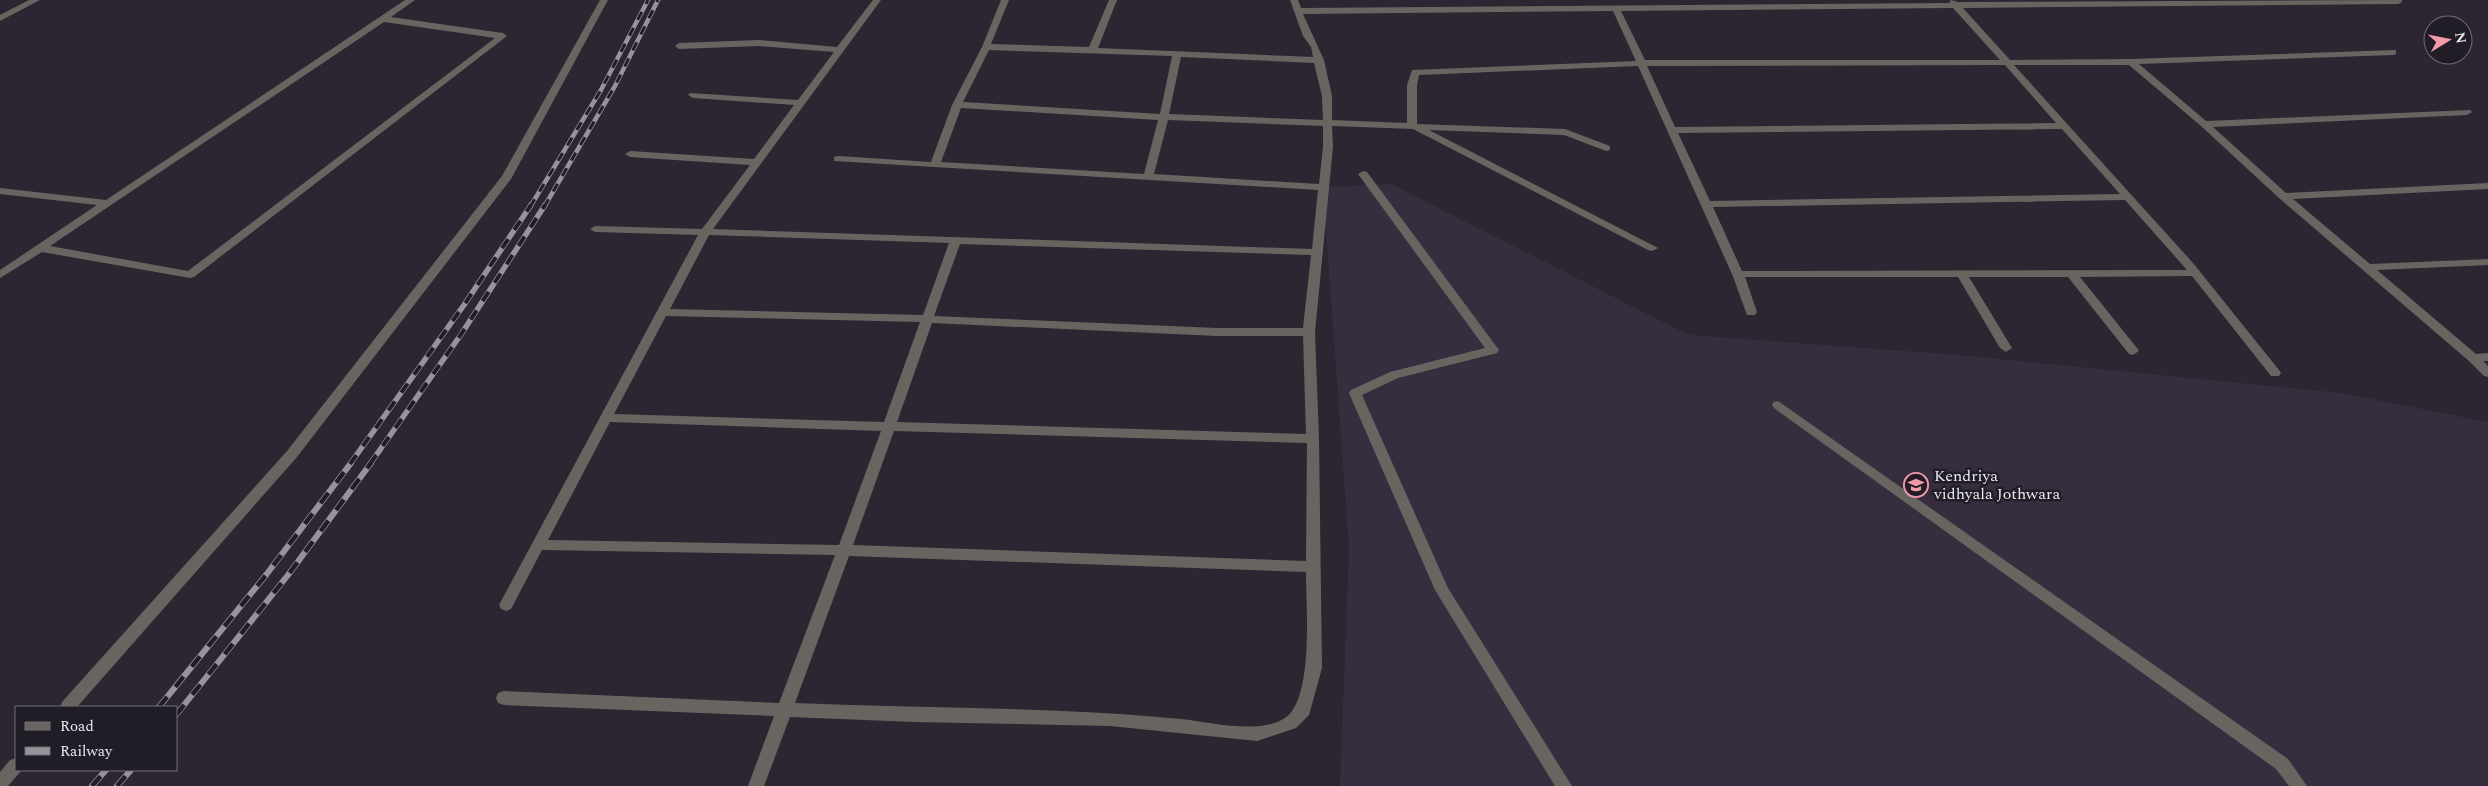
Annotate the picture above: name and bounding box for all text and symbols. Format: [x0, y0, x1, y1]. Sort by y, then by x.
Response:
north arrow [2423, 15, 2473, 65]
text: N [2449, 30, 2472, 45]
place label: Kendriya vidhyala Jothwara [1933, 464, 2060, 506]
school or university icon: Kendriya vidhyala Jothwara [1903, 472, 1929, 498]
legend [15, 706, 178, 771]
text: Road [60, 715, 94, 738]
text: Railway [60, 740, 113, 763]

